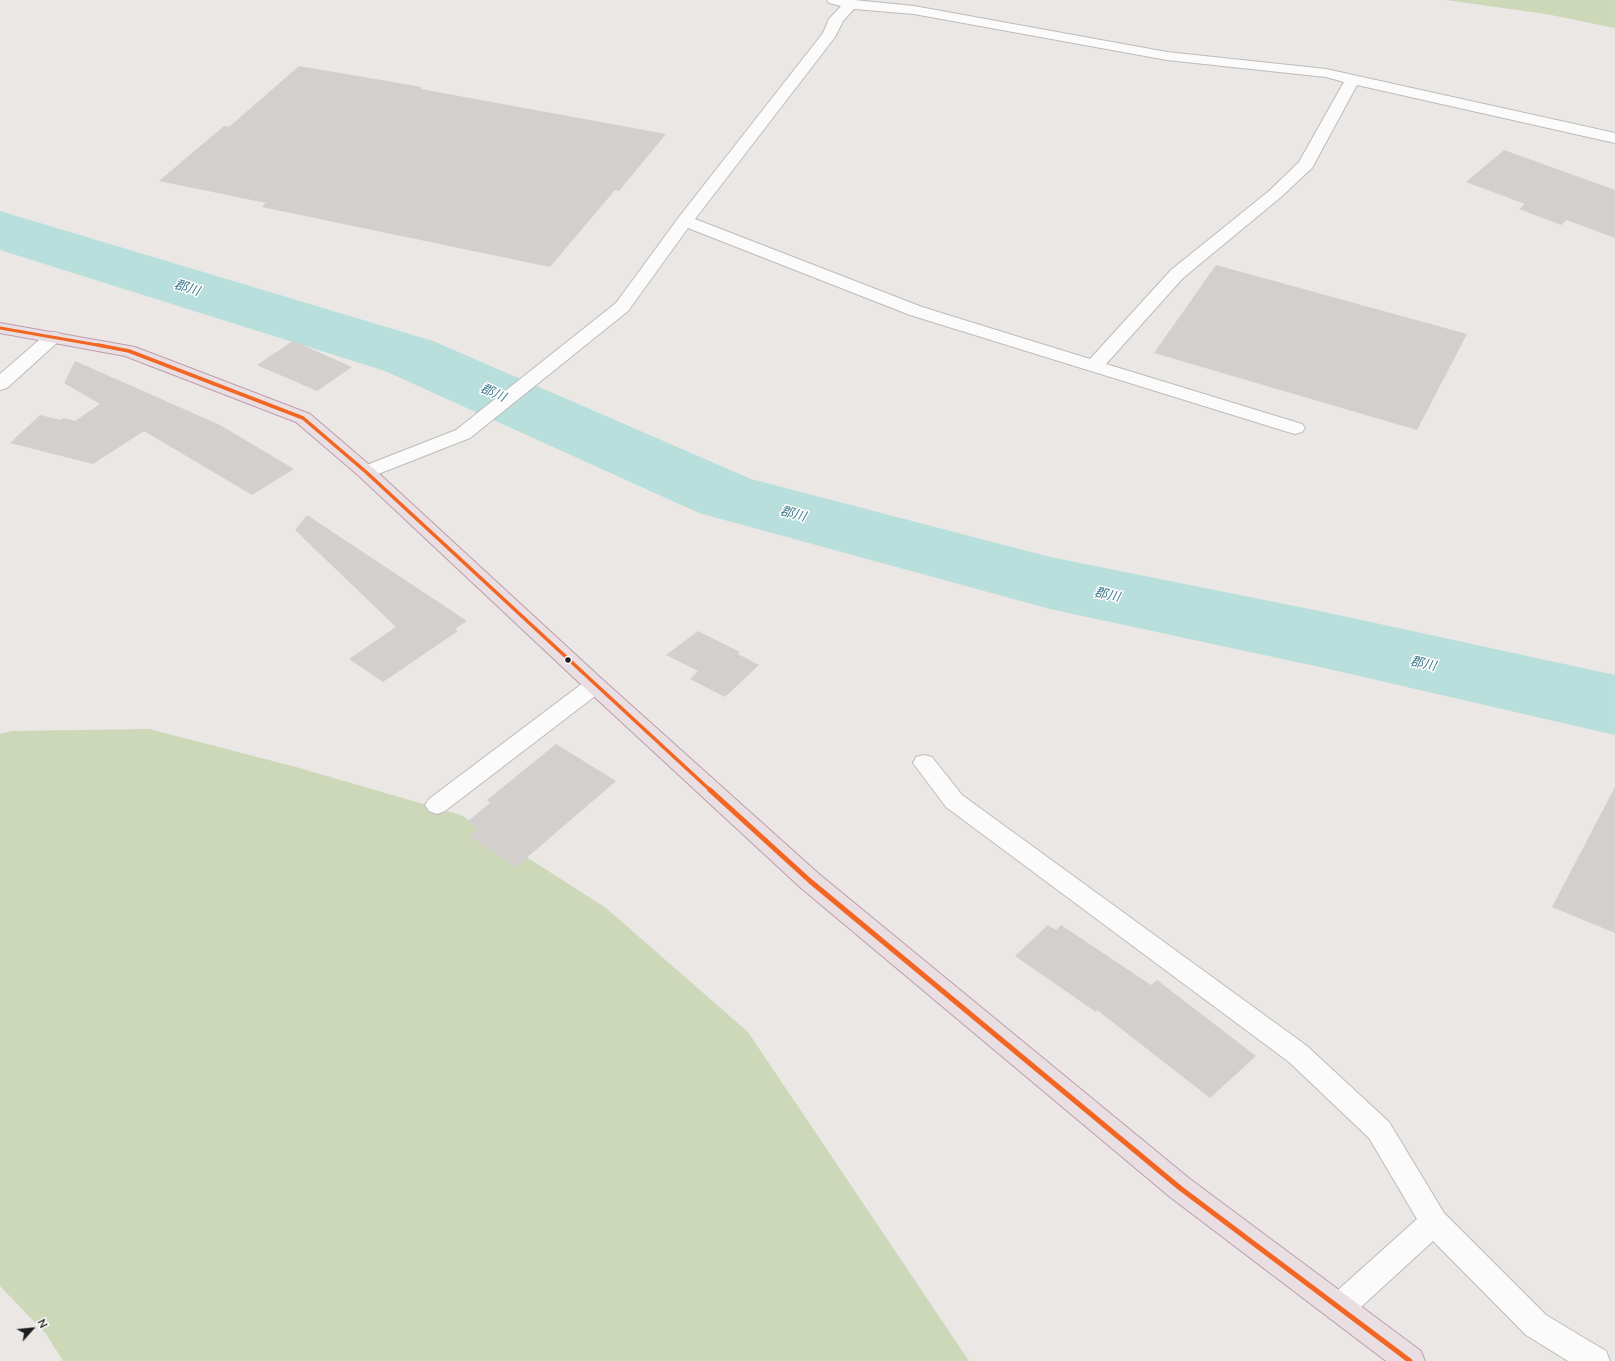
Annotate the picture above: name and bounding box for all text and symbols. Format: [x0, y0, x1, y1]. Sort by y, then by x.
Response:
water label: 郡川 [172, 277, 202, 299]
water label: 郡川 [478, 381, 508, 405]
water label: 郡川 [778, 503, 808, 525]
water label: 郡川 [1093, 585, 1121, 605]
water label: 郡川 [1409, 654, 1437, 674]
unlabelled marker [563, 655, 573, 665]
north arrow [12, 1309, 52, 1349]
text: N [35, 1317, 51, 1330]

